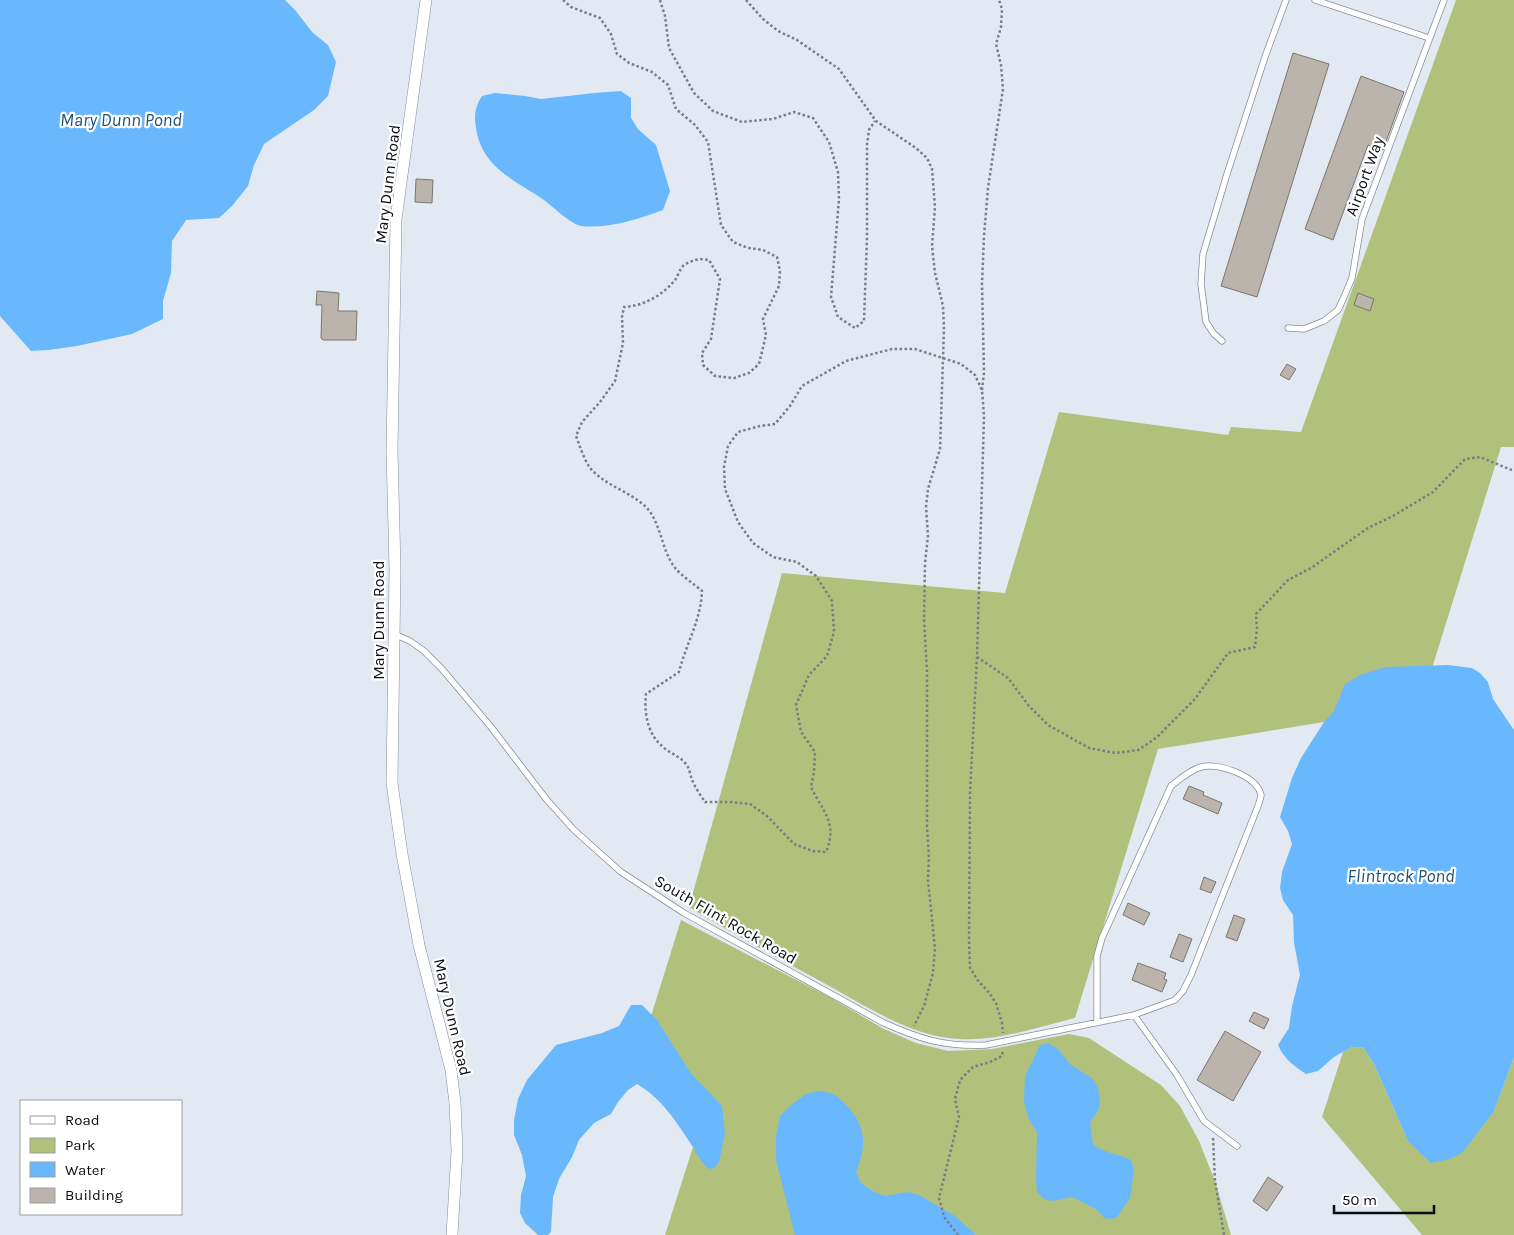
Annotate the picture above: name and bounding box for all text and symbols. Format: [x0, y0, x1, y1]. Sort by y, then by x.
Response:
water label: Mary Dunn Pond [60, 109, 182, 131]
street label: Mary Dunn Road [371, 124, 404, 245]
street label: Airport Way [1341, 133, 1388, 219]
street label: Mary Dunn Road [369, 560, 388, 680]
water label: Flintrock Pond [1347, 865, 1455, 887]
street label: South Flint Rock Road [651, 871, 800, 968]
street label: Mary Dunn Road [430, 957, 475, 1078]
legend [20, 1100, 182, 1215]
text: Road [65, 1111, 100, 1129]
text: Park [65, 1136, 95, 1154]
text: Water [65, 1161, 106, 1179]
scale bar [1334, 1182, 1434, 1214]
text: Building [65, 1186, 123, 1204]
text: 50 m [1342, 1191, 1377, 1209]

